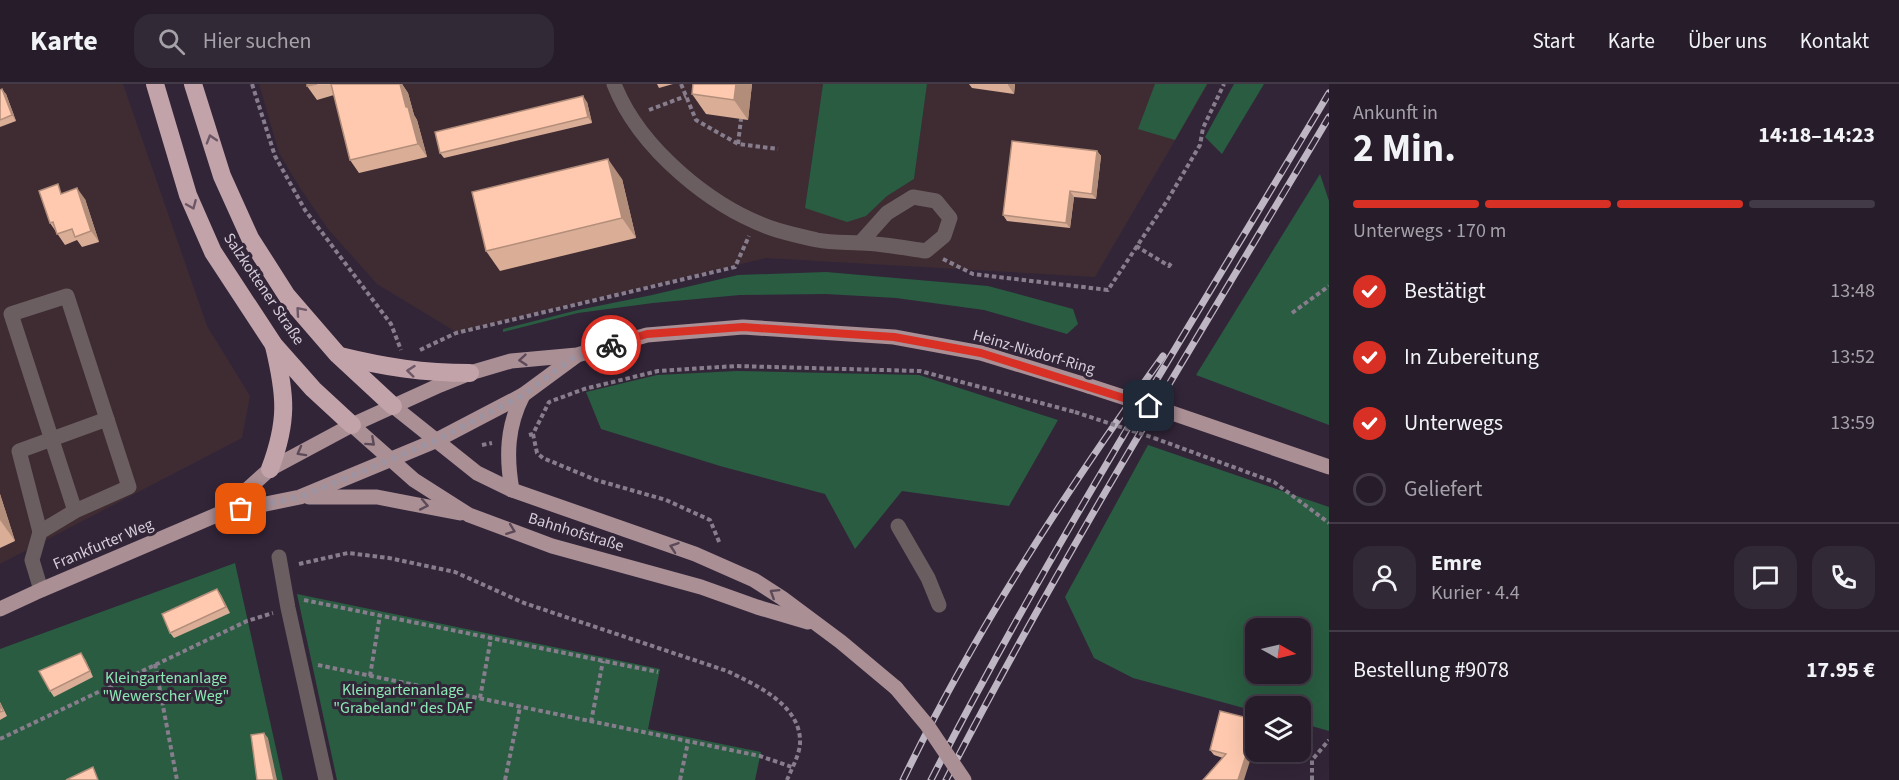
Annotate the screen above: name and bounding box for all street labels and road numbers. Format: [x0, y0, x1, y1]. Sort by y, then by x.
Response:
street label: Salzkottener Straße [218, 228, 310, 350]
street label: Heinz-Nixdorf-Ring [970, 324, 1098, 380]
street label: Bahnhofstraße [525, 507, 627, 557]
street label: Frankfurter Weg [50, 513, 156, 575]

